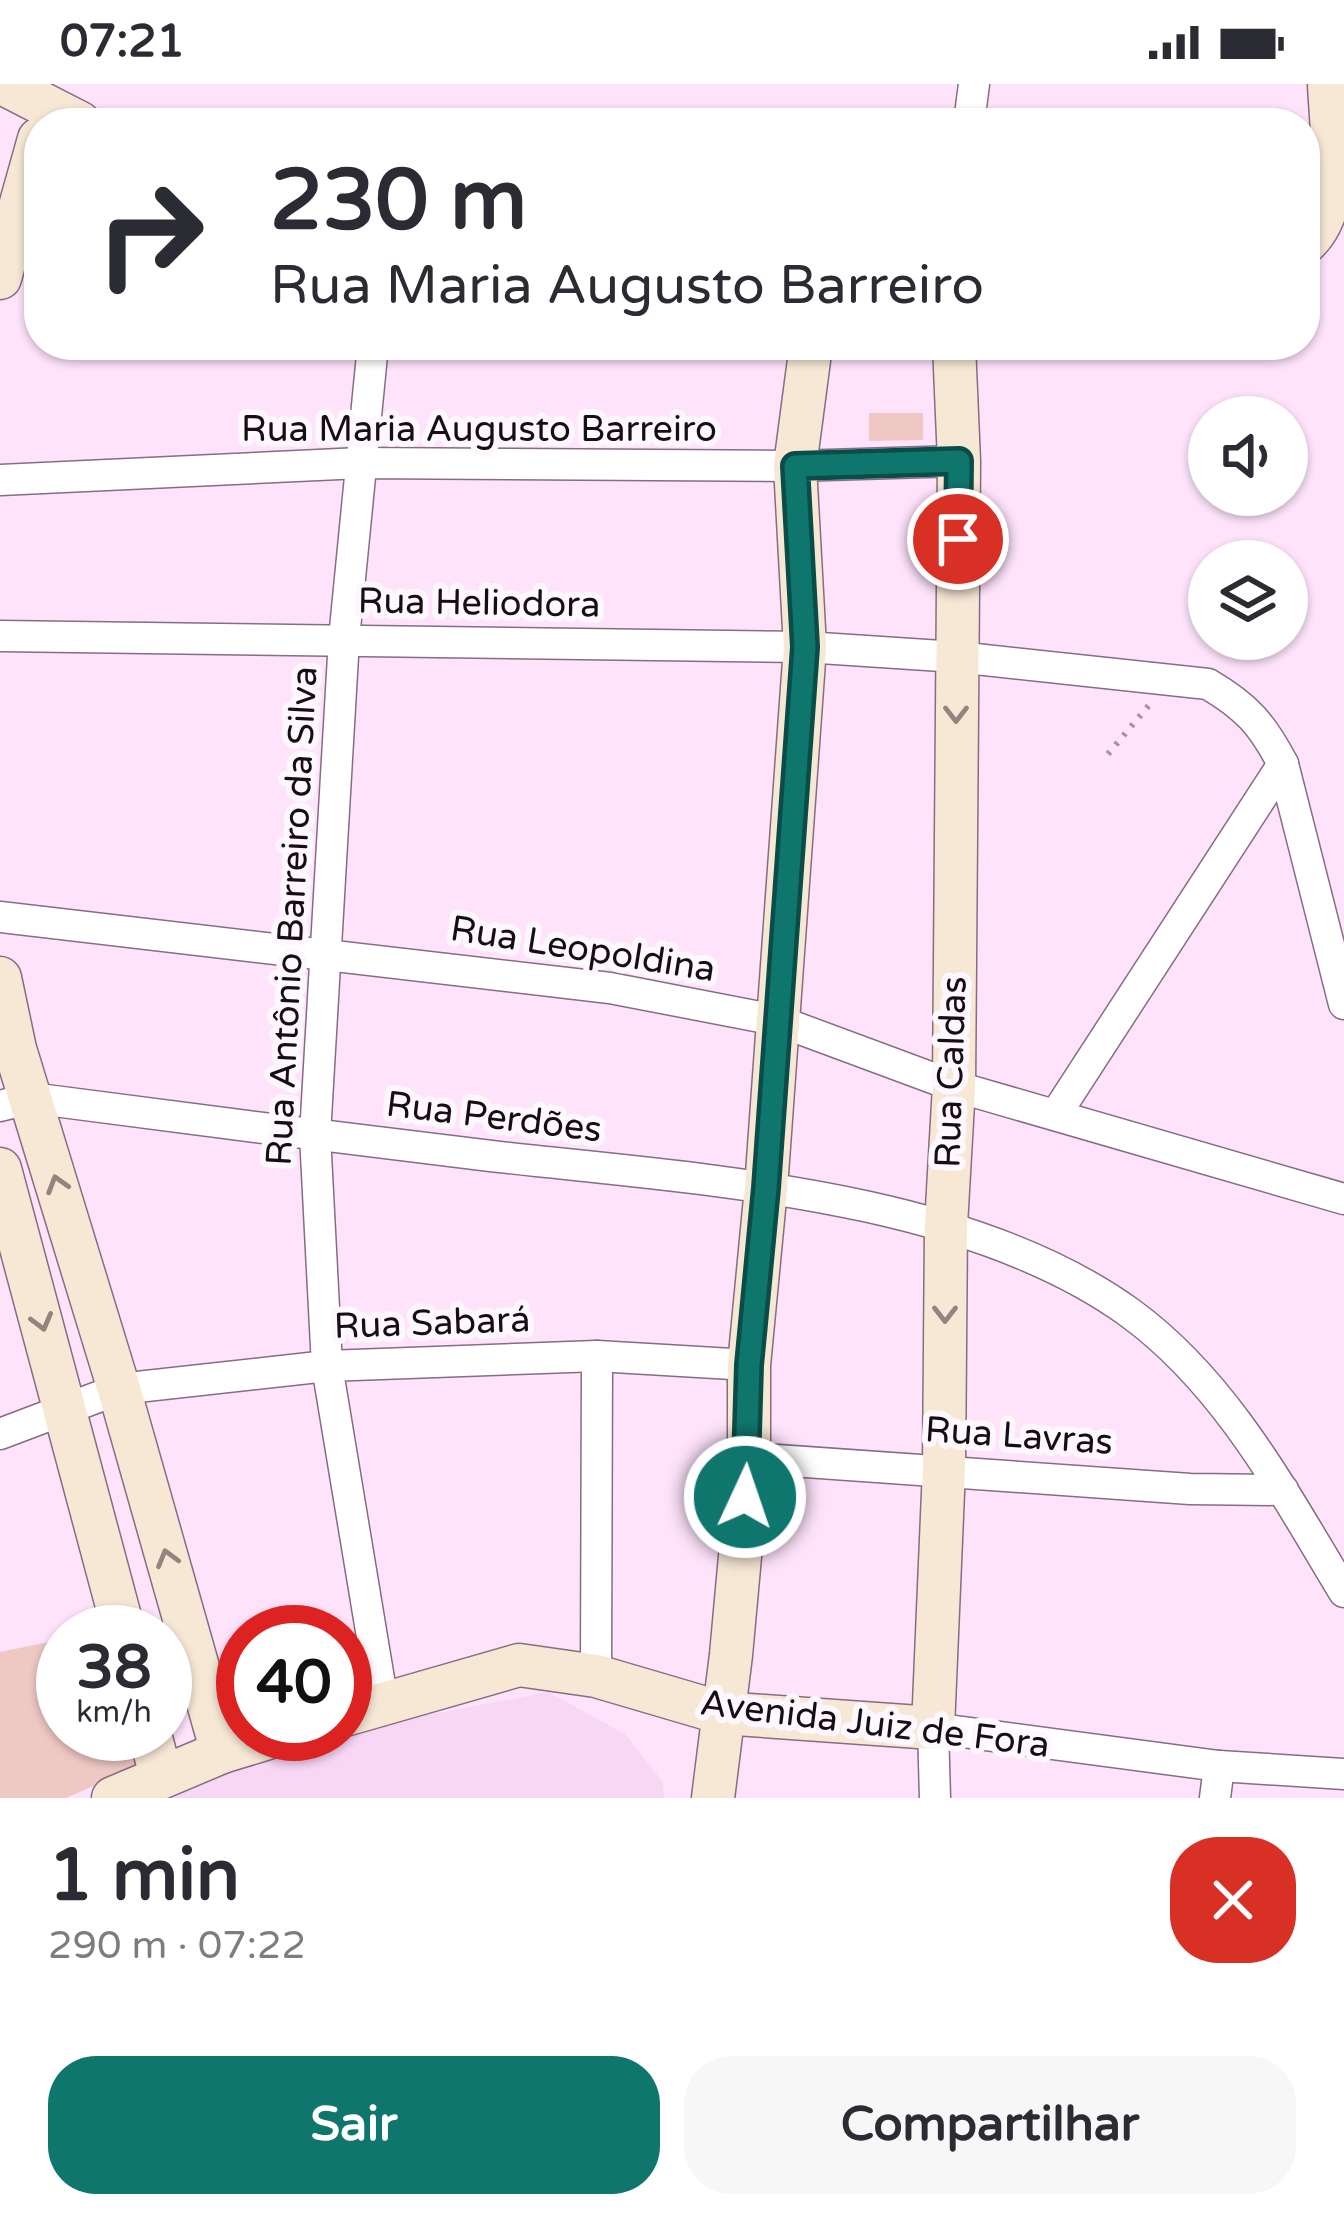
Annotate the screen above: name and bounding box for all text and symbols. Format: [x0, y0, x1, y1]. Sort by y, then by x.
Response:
text: 07:21 [60, 15, 185, 69]
text: 230 m [270, 151, 527, 252]
icon: right [72, 156, 228, 312]
text: Rua Maria Augusto Barreiro [270, 253, 984, 318]
map controls [1188, 396, 1308, 660]
button: sound [1188, 396, 1308, 516]
street label: Rua Maria Augusto Barreiro [241, 408, 717, 451]
pin [907, 488, 1009, 590]
icon: arrive [925, 506, 991, 572]
button: layers [1188, 540, 1308, 660]
street label: Rua Heliodora [357, 579, 601, 627]
street label: Rua Antônio Barreiro da Silva [257, 665, 327, 1167]
one-way arrow [943, 706, 969, 724]
street label: Rua Leopoldina [448, 907, 718, 991]
street label: Rua Caldas [926, 976, 976, 1168]
street label: Rua Perdões [384, 1082, 604, 1152]
one-way arrow [46, 1174, 71, 1195]
street label: Rua Sabará [333, 1298, 531, 1348]
one-way arrow [932, 1306, 958, 1324]
one-way arrow [27, 1311, 52, 1332]
street label: Rua Lavras [924, 1408, 1114, 1464]
position arrow [682, 1434, 808, 1560]
one-way arrow [156, 1549, 181, 1570]
speed limit sign: 40 [216, 1605, 372, 1761]
text: 38 [76, 1632, 152, 1704]
street label: Avenida Juiz de Fora [698, 1681, 1052, 1767]
text: km/h [76, 1694, 152, 1731]
text: 1 min [48, 1833, 240, 1920]
button: close [1170, 1837, 1296, 1963]
text: 290 m · 07:22 [48, 1922, 306, 1969]
button: Sair [48, 2056, 660, 2194]
button: Compartilhar [684, 2056, 1296, 2194]

